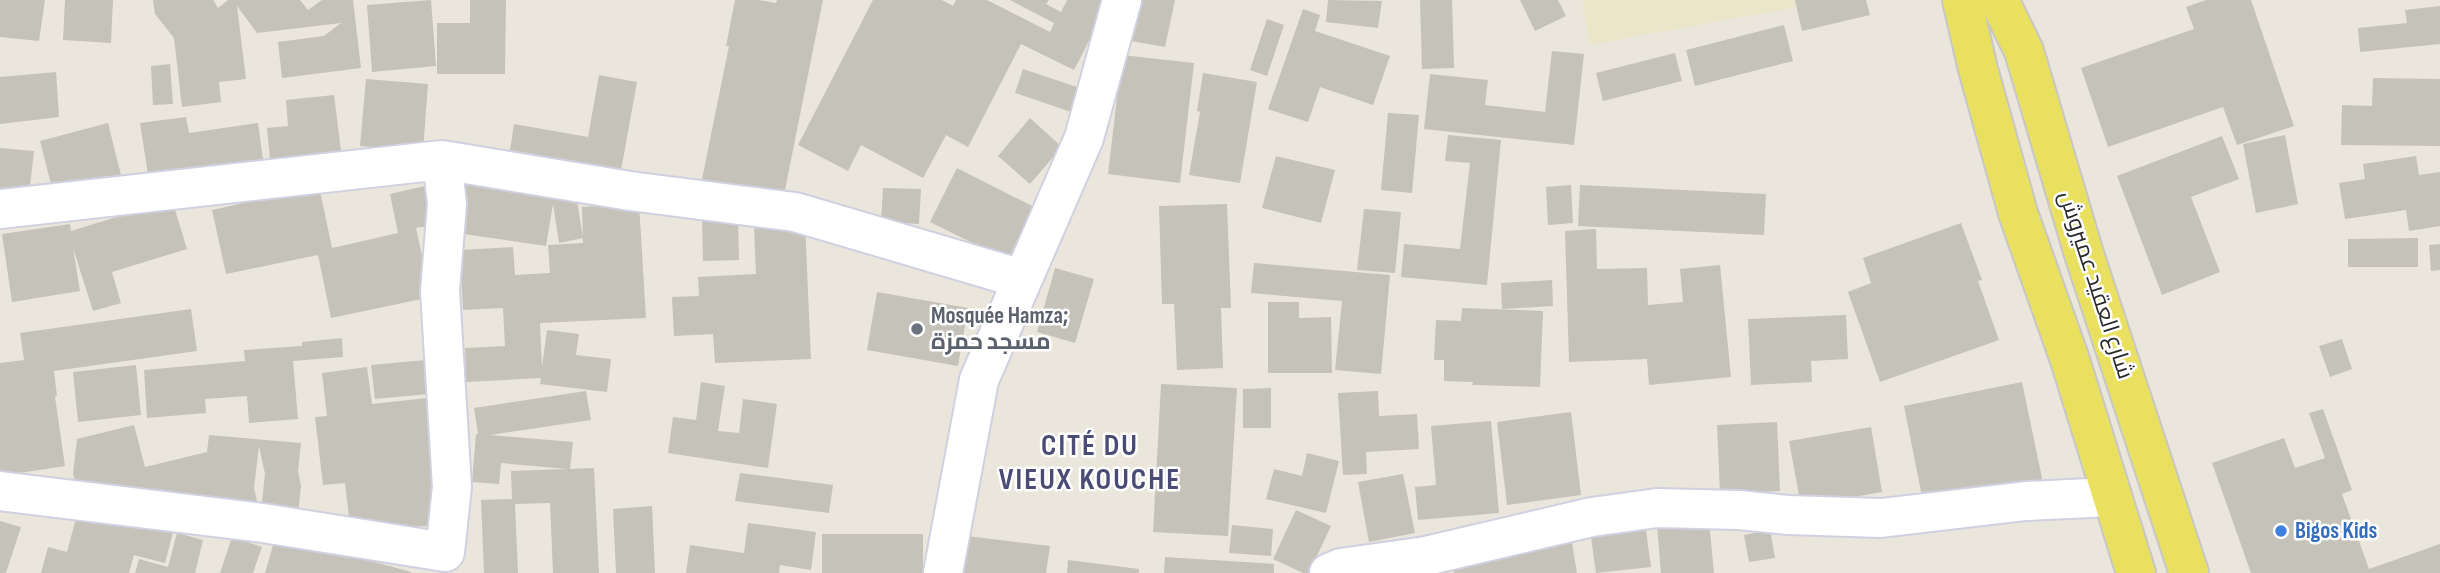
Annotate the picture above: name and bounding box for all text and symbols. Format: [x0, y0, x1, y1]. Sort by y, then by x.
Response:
street label: شارع العقيد عميروش [2051, 187, 2140, 383]
place label: Mosquée Hamza; مسجد حمزة [931, 302, 1068, 356]
marker: Mosquée Hamza; مسجد حمزة [909, 321, 925, 337]
district label: CITÉ DU VIEUX KOUCHE [999, 428, 1181, 498]
place label: Bigos Kids [2295, 517, 2378, 545]
marker: Bigos Kids [2273, 523, 2289, 539]

